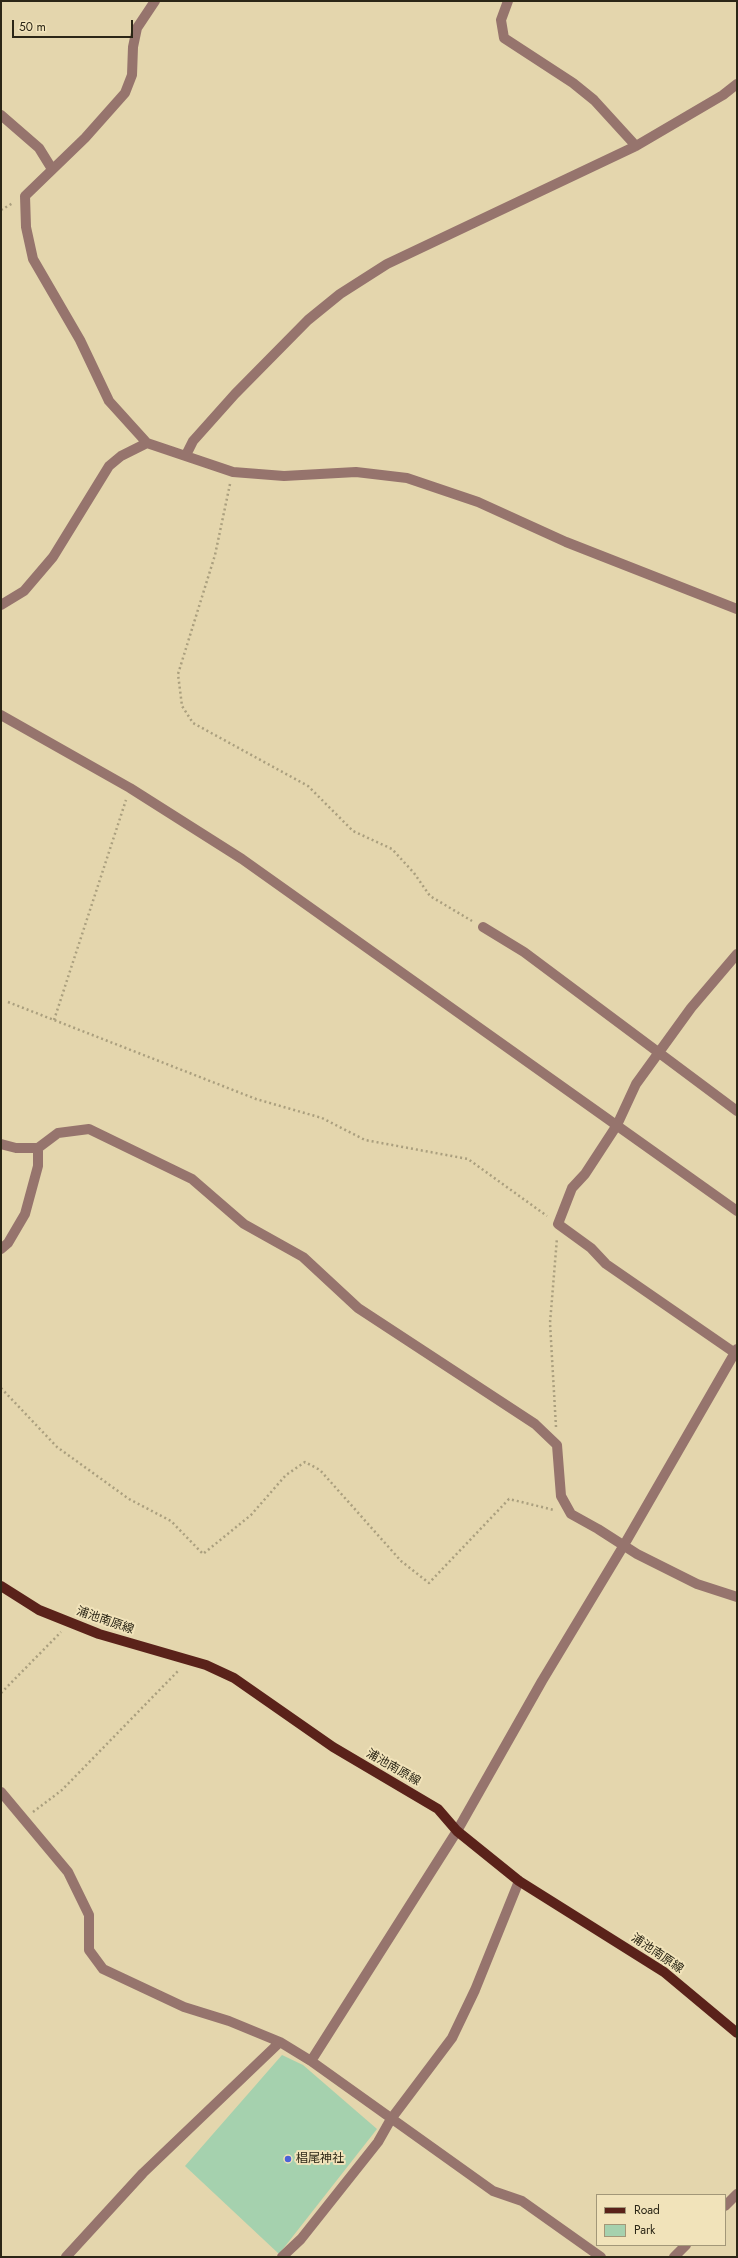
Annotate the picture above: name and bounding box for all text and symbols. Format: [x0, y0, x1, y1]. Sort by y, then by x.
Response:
scale bar [14, 12, 135, 38]
text: 50 m [19, 18, 46, 36]
street label: 浦池南原線 [74, 1604, 136, 1638]
street label: 浦池南原線 [363, 1747, 423, 1789]
street label: 浦池南原線 [628, 1931, 686, 1977]
place label: 椙尾神社 [296, 2152, 344, 2166]
marker: 椙尾神社 [283, 2154, 293, 2164]
legend [596, 2194, 726, 2246]
text: Road [634, 2201, 660, 2219]
text: Park [634, 2221, 655, 2239]

